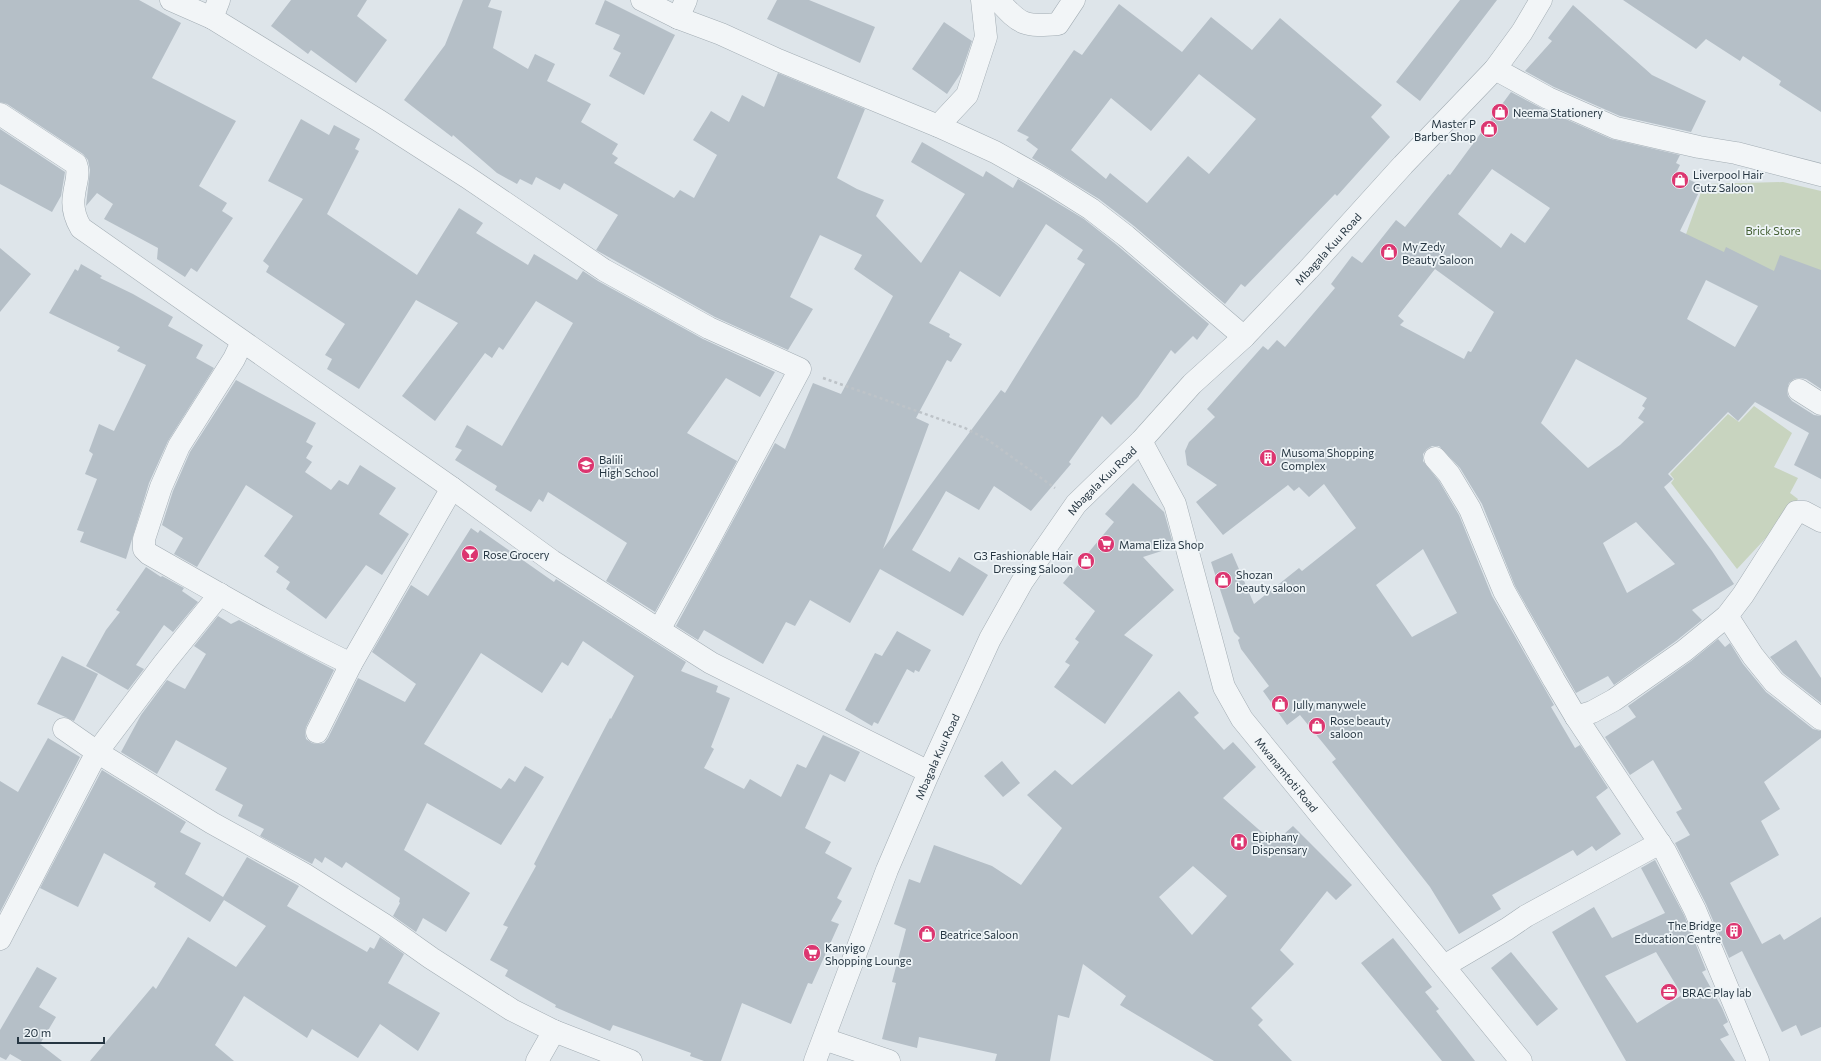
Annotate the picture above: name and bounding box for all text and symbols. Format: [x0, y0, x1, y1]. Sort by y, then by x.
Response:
shop icon: Neema Stationery [1490, 102, 1510, 122]
place label: Neema Stationery [1513, 106, 1603, 119]
place label: Master P Barber Shop [1414, 117, 1476, 143]
shop icon: Master P Barber Shop [1479, 119, 1499, 139]
place label: Liverpool Hair Cutz Saloon [1693, 168, 1764, 194]
shop icon: Liverpool Hair Cutz Saloon [1670, 170, 1690, 190]
street label: Mbagala Kuu Road [1291, 210, 1363, 287]
park label: Brick Store [1745, 224, 1801, 237]
place label: My Zedy Beauty Saloon [1402, 240, 1474, 266]
shop icon: My Zedy Beauty Saloon [1379, 242, 1399, 262]
street label: Mbagala Kuu Road [1064, 443, 1139, 517]
place label: Musoma Shopping Complex [1281, 446, 1374, 472]
building icon: Musoma Shopping Complex [1258, 448, 1278, 468]
place label: Balili High School [599, 453, 659, 479]
school or university icon: Balili High School [576, 455, 596, 475]
supermarket icon: Mama Eliza Shop [1096, 534, 1116, 554]
place label: Mama Eliza Shop [1119, 538, 1204, 551]
bar icon: Rose Grocery [460, 544, 480, 564]
place label: Rose Grocery [483, 548, 550, 561]
place label: G3 Fashionable Hair Dressing Saloon [974, 549, 1074, 575]
shop icon: G3 Fashionable Hair Dressing Saloon [1076, 551, 1096, 571]
place label: Shozan beauty saloon [1236, 568, 1306, 594]
shop icon: Shozan beauty saloon [1213, 570, 1233, 590]
shop icon: Jully manywele [1270, 694, 1290, 714]
place label: Jully manywele [1293, 698, 1366, 712]
street label: Mbagala Kuu Road [912, 712, 961, 801]
place label: Rose beauty saloon [1330, 714, 1391, 740]
shop icon: Rose beauty saloon [1307, 716, 1327, 736]
street label: Mwanamtoti Road [1253, 734, 1321, 814]
place label: Epiphany Dispensary [1252, 830, 1308, 856]
hospital icon: Epiphany Dispensary [1229, 832, 1249, 852]
place label: The Bridge Education Centre [1634, 919, 1721, 945]
building icon: The Bridge Education Centre [1724, 921, 1744, 941]
shop icon: Beatrice Saloon [917, 924, 937, 944]
place label: Beatrice Saloon [940, 928, 1018, 941]
place label: Kanyigo Shopping Lounge [825, 941, 912, 967]
supermarket icon: Kanyigo Shopping Lounge [802, 943, 822, 963]
office icon: BRAC Play lab [1659, 982, 1679, 1002]
place label: BRAC Play lab [1682, 986, 1752, 999]
scale bar [18, 1019, 104, 1045]
text: 20 m [24, 1025, 51, 1039]

